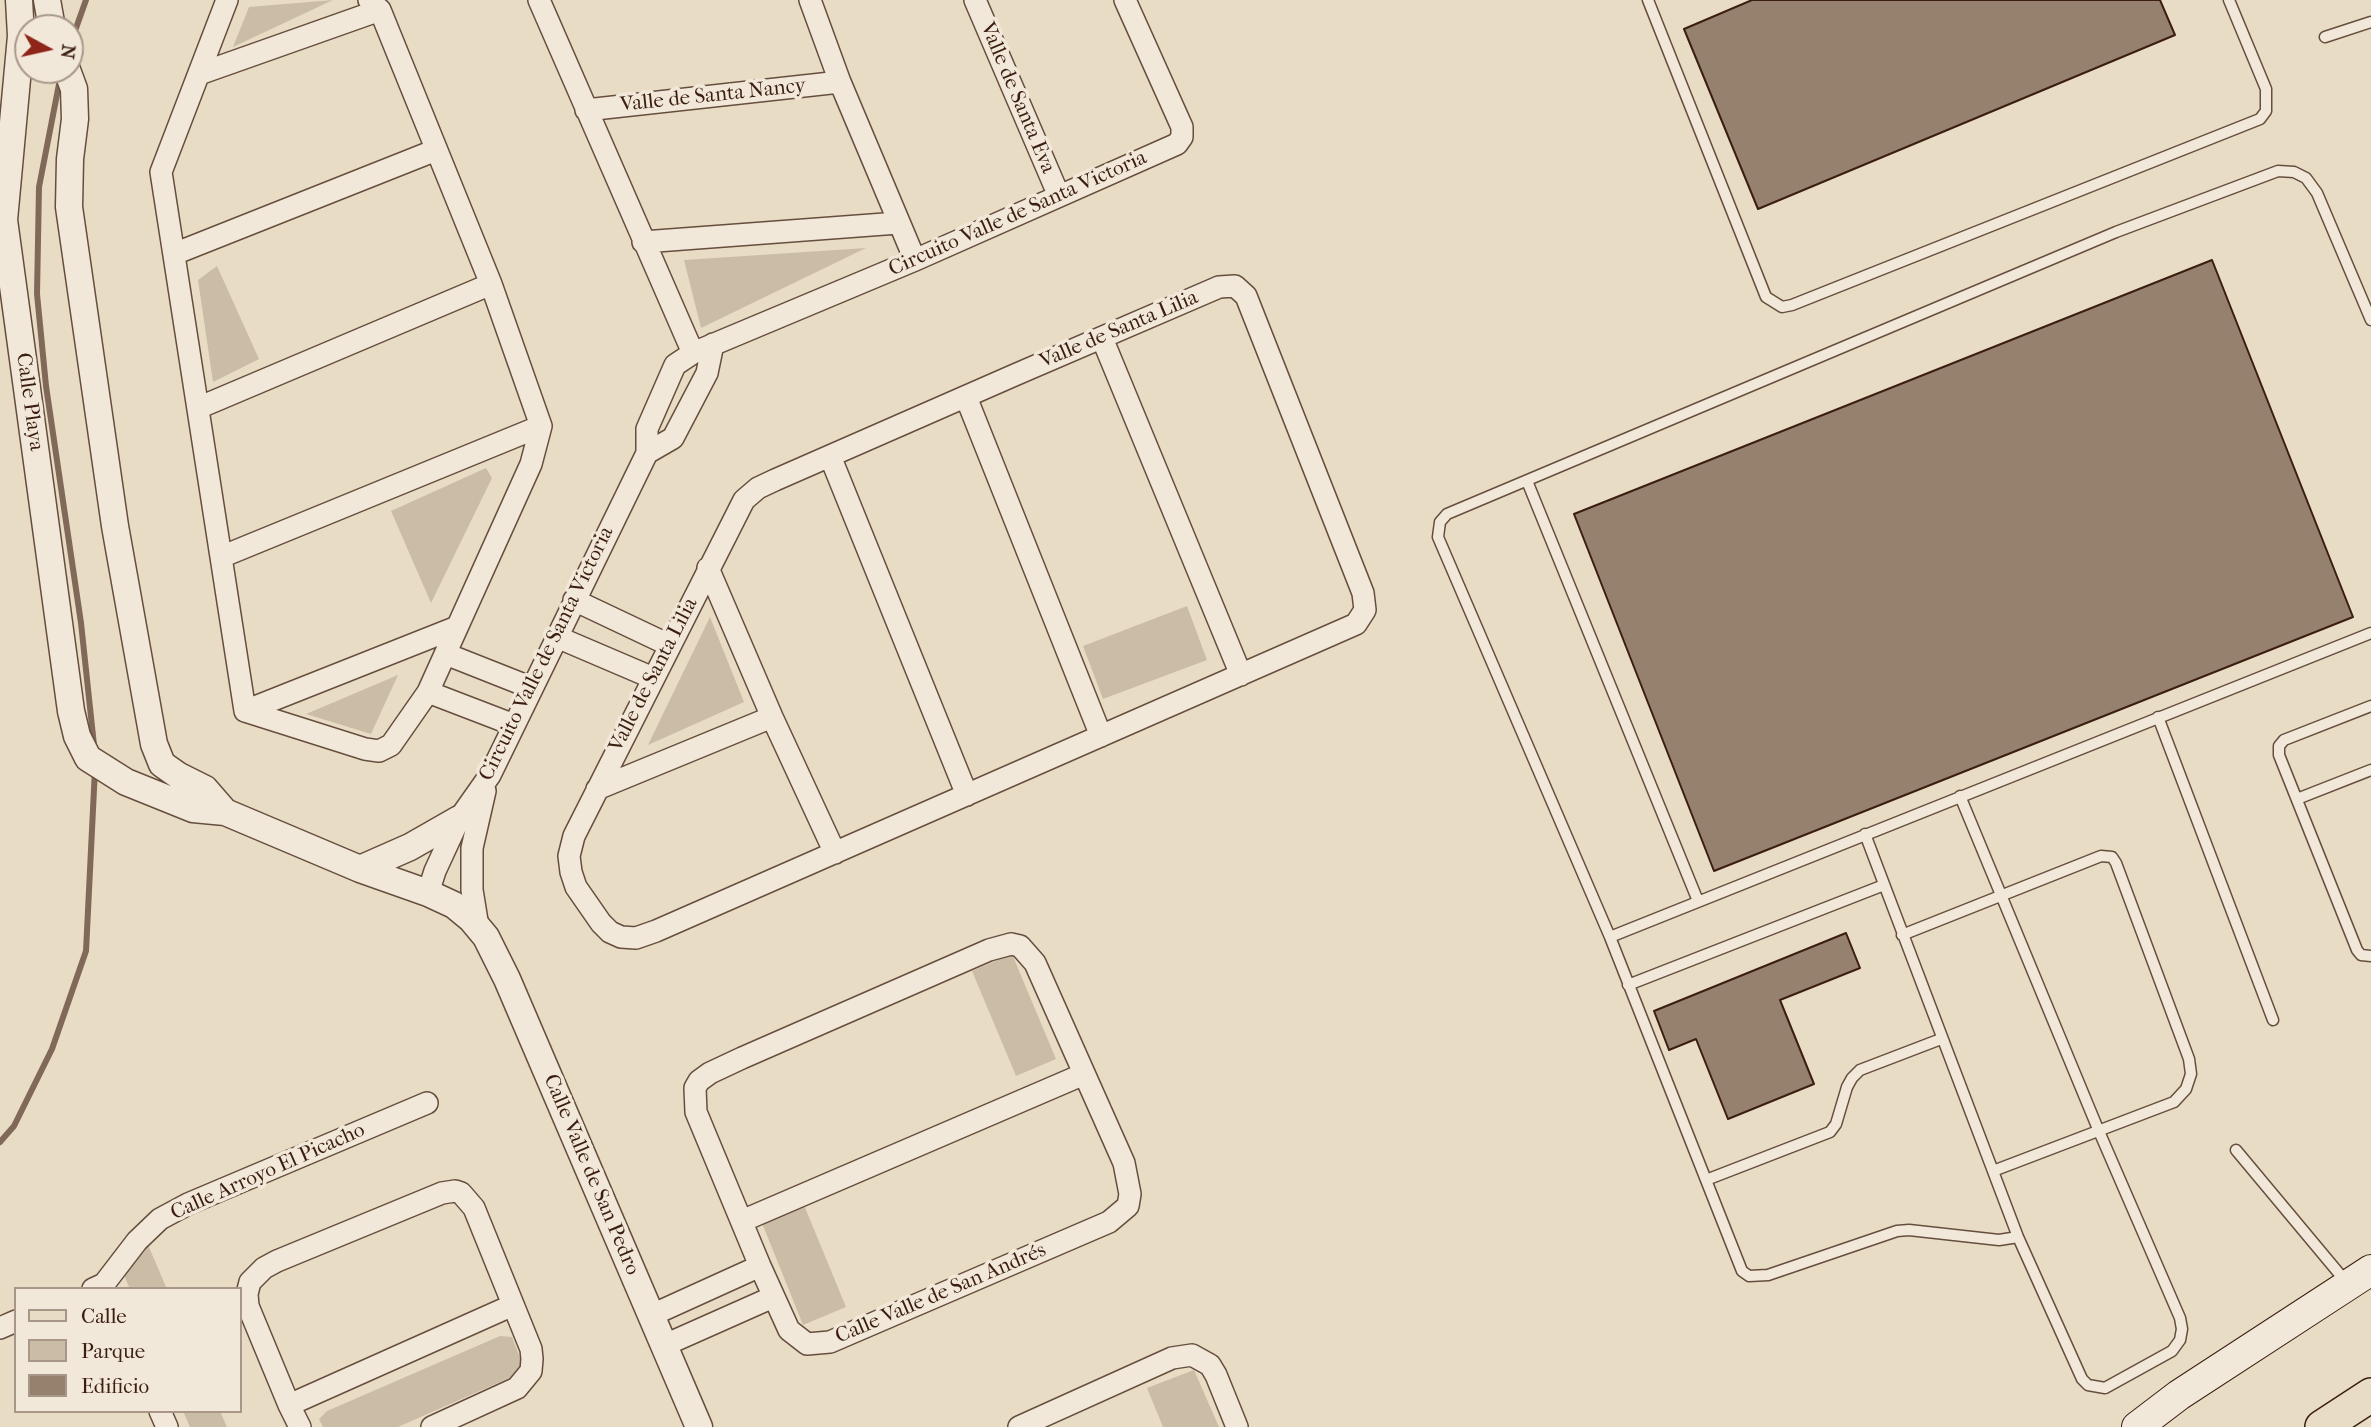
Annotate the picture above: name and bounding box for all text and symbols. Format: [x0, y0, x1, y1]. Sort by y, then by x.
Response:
north arrow [14, 14, 84, 84]
street label: Valle de Santa Eva [974, 19, 1060, 177]
text: N [56, 43, 80, 60]
street label: Valle de Santa Nancy [619, 74, 807, 118]
street label: Circuito Valle de Santa Victoria [885, 146, 1151, 282]
street label: Valle de Santa Lilia [1036, 285, 1202, 375]
street label: Calle Playa [10, 351, 48, 453]
street label: Circuito Valle de Santa Victoria [474, 523, 620, 785]
street label: Valle de Santa Lilia [604, 594, 704, 756]
street label: Calle Valle de San Pedro [537, 1071, 645, 1279]
street label: Calle Arroyo El Picacho [167, 1118, 369, 1226]
street label: Calle Valle de San Andrés [832, 1238, 1050, 1350]
legend [14, 1287, 242, 1413]
text: Calle [81, 1304, 127, 1328]
text: Parque [81, 1339, 145, 1363]
text: Edificio [81, 1374, 149, 1398]

